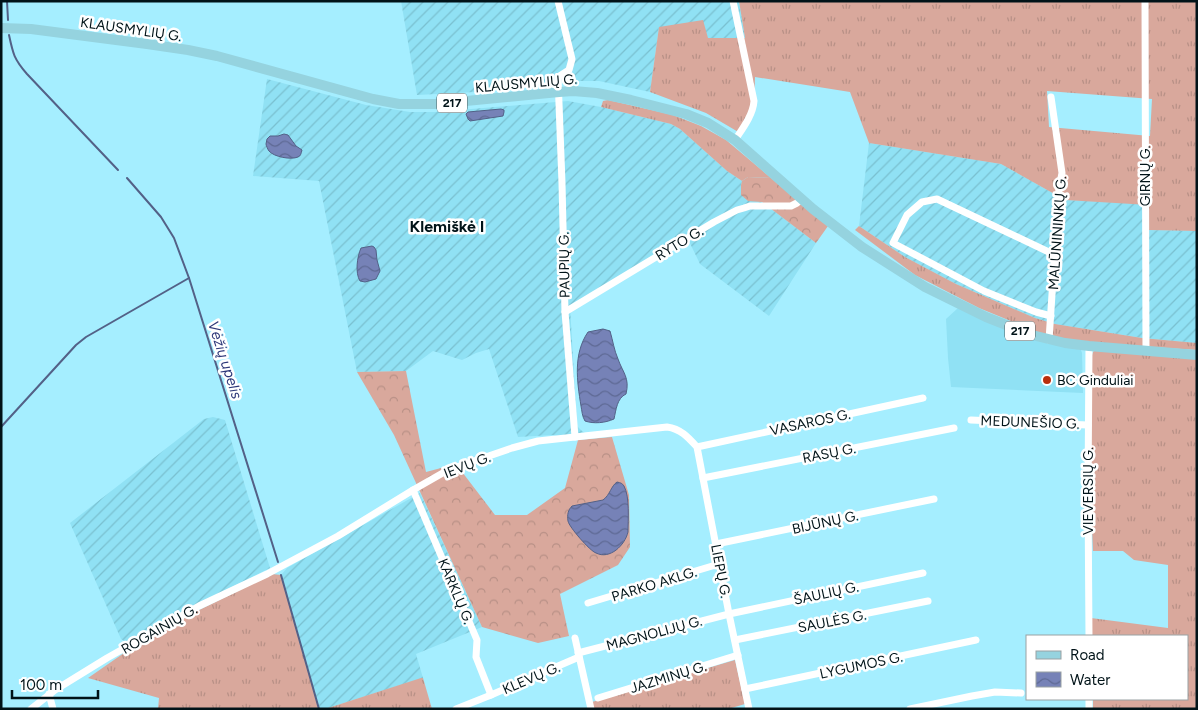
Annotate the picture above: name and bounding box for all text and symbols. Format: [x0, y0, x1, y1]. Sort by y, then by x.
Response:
street label: KLAUSMYLIŲ G. [79, 14, 183, 45]
street label: KLAUSMYLIŲ G. [474, 71, 578, 96]
road number: 217 [437, 94, 467, 112]
street label: GIRNŲ G. [1137, 146, 1154, 206]
street label: MALŪNININKŲ G. [1045, 175, 1070, 291]
district label: Klemiškė I [410, 217, 484, 236]
street label: RYTO G. [652, 222, 706, 264]
street label: PAUPIŲ G. [555, 232, 574, 298]
water label: Vėžių upelis [204, 319, 246, 401]
road number: 217 [1005, 322, 1035, 341]
place label: BC Ginduliai [1057, 372, 1134, 389]
marker: BC Ginduliai [1041, 374, 1053, 386]
street label: VASAROS G. [768, 406, 852, 439]
street label: MEDUNEŠIO G. [980, 412, 1080, 433]
street label: RASŲ G. [801, 440, 857, 467]
street label: VIEVERSIŲ G. [1080, 447, 1097, 535]
street label: IEVŲ G. [441, 449, 493, 482]
street label: BIJŪNŲ G. [790, 507, 860, 538]
street label: LIEPŲ G. [707, 543, 734, 599]
street label: KARKLŲ G. [434, 556, 477, 627]
street label: PARKO AKLG. [610, 563, 699, 605]
street label: ŠAULIŲ G. [792, 578, 860, 609]
street label: ROGAINIŲ G. [118, 601, 200, 658]
street label: SAULĖS G. [797, 607, 868, 636]
street label: MAGNOLIJŲ G. [604, 613, 704, 654]
legend [1026, 635, 1188, 700]
text: Road [1070, 646, 1105, 664]
street label: LYGUMOS G. [818, 648, 904, 683]
street label: JAZMINŲ G. [628, 658, 709, 697]
street label: KLEVŲ G. [500, 659, 563, 698]
scale bar [12, 668, 99, 700]
text: Water [1070, 671, 1110, 689]
text: 100 m [20, 676, 62, 694]

